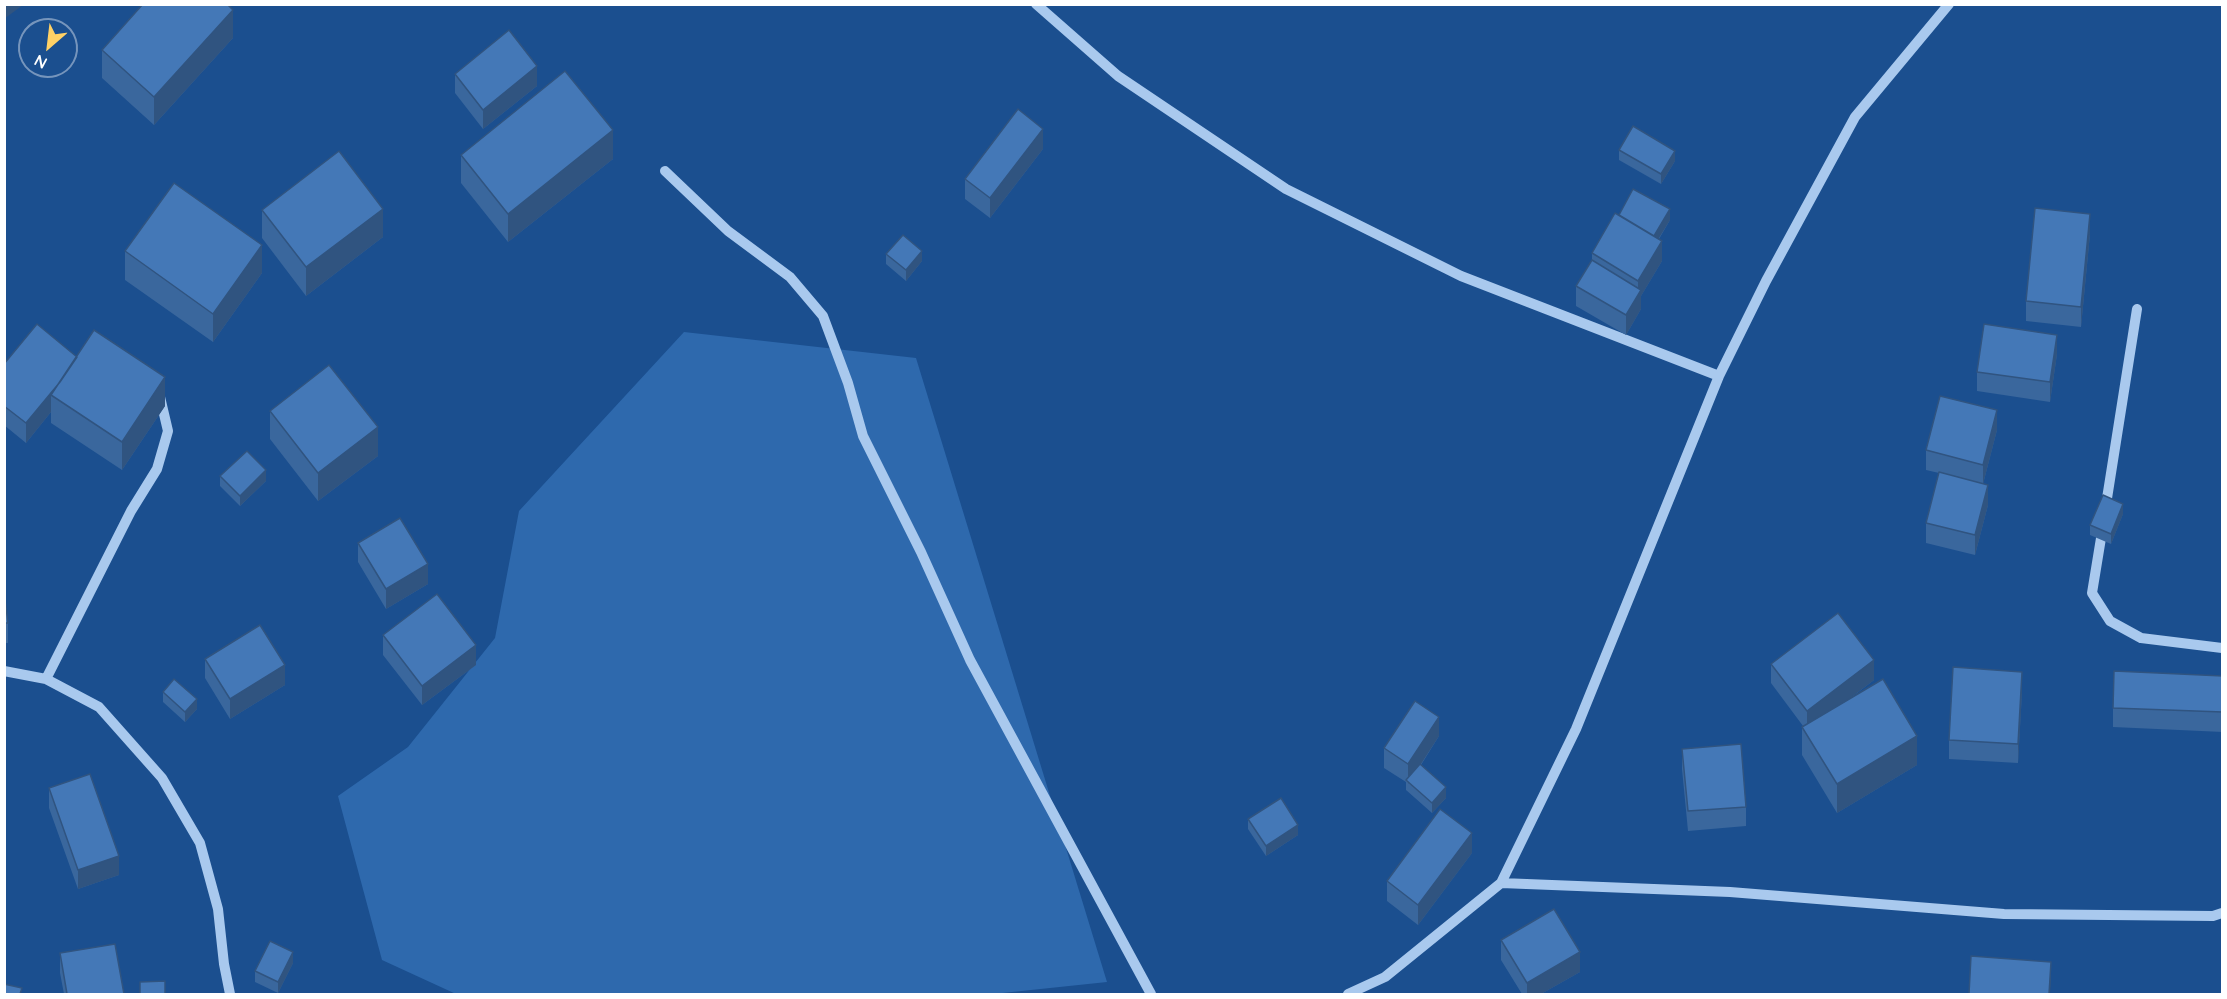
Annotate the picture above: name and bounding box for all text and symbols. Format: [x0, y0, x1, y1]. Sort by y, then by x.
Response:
north arrow [18, 18, 78, 78]
text: N [31, 51, 50, 74]

